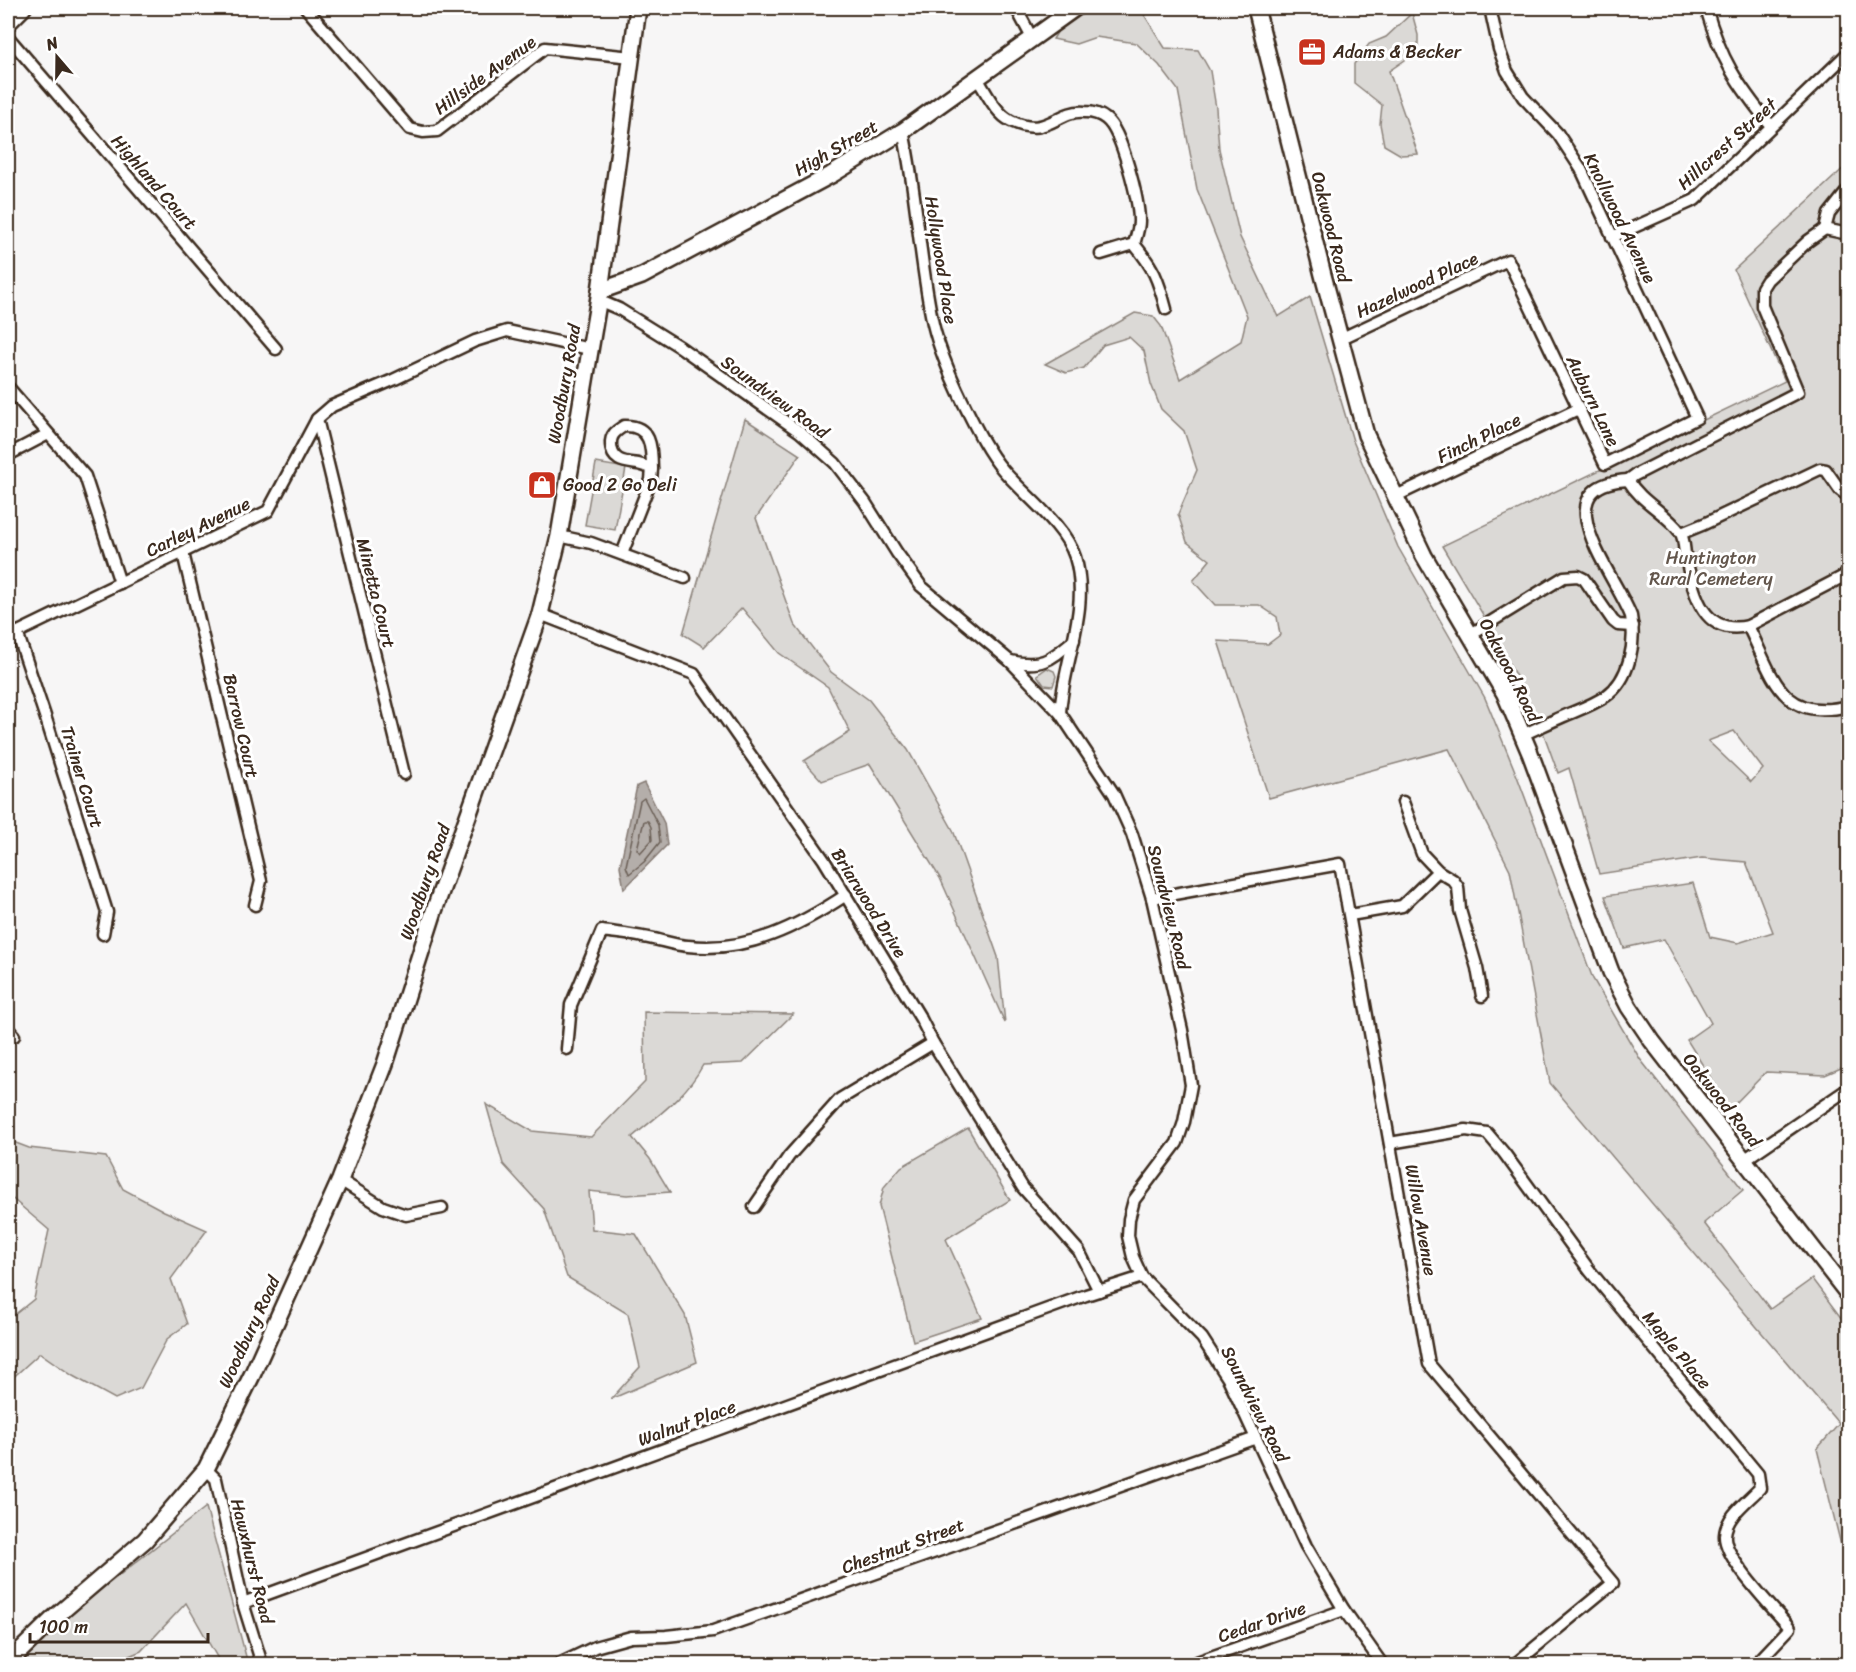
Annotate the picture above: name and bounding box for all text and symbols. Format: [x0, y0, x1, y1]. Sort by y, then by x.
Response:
street label: Hillside Avenue [427, 26, 543, 123]
north arrow [27, 27, 87, 87]
text: N [41, 28, 63, 59]
office icon: Adams & Becker [1296, 36, 1328, 68]
place label: Adams & Becker [1332, 36, 1463, 68]
street label: Hillcrest Street [1669, 89, 1785, 198]
street label: High Street [788, 111, 884, 185]
street label: Highland Court [103, 126, 205, 238]
street label: Knollwood Avenue [1574, 147, 1666, 289]
street label: Oakwood Road [1302, 168, 1361, 287]
street label: Hollywood Place [915, 194, 967, 326]
street label: Hazelwood Place [1350, 242, 1484, 327]
street label: Woodbury Road [538, 320, 591, 446]
street label: Soundview Road [714, 347, 837, 448]
street label: Auburn Lane [1556, 349, 1629, 453]
street label: Finch Place [1431, 404, 1527, 472]
shop icon: Good 2 Go Deli [526, 469, 558, 501]
place label: Good 2 Go Deli [563, 469, 678, 501]
street label: Carley Avenue [140, 488, 256, 566]
street label: Minetta Court [347, 535, 405, 652]
park label: Huntington Rural Cemetery [1649, 542, 1774, 595]
street label: Oakwood Road [1470, 612, 1551, 729]
street label: Barrow Court [213, 671, 269, 782]
street label: Trainer Court [51, 722, 113, 832]
street label: Woodbury Road [390, 818, 460, 944]
street label: Soundview Road [1138, 841, 1200, 974]
street label: Briarwood Drive [822, 842, 916, 965]
street label: Oakwood Road [1674, 1045, 1770, 1156]
street label: Willow Avenue [1395, 1162, 1447, 1278]
street label: Woodbury Road [209, 1269, 290, 1394]
street label: Maple Place [1634, 1303, 1720, 1397]
street label: Soundview Road [1212, 1340, 1299, 1469]
street label: Walnut Place [633, 1390, 741, 1456]
street label: Hawxhurst Road [221, 1495, 283, 1629]
street label: Chestnut Street [837, 1509, 969, 1583]
street label: Cedar Drive [1213, 1592, 1311, 1652]
scale bar [30, 1606, 208, 1644]
text: 100 m [39, 1611, 88, 1643]

